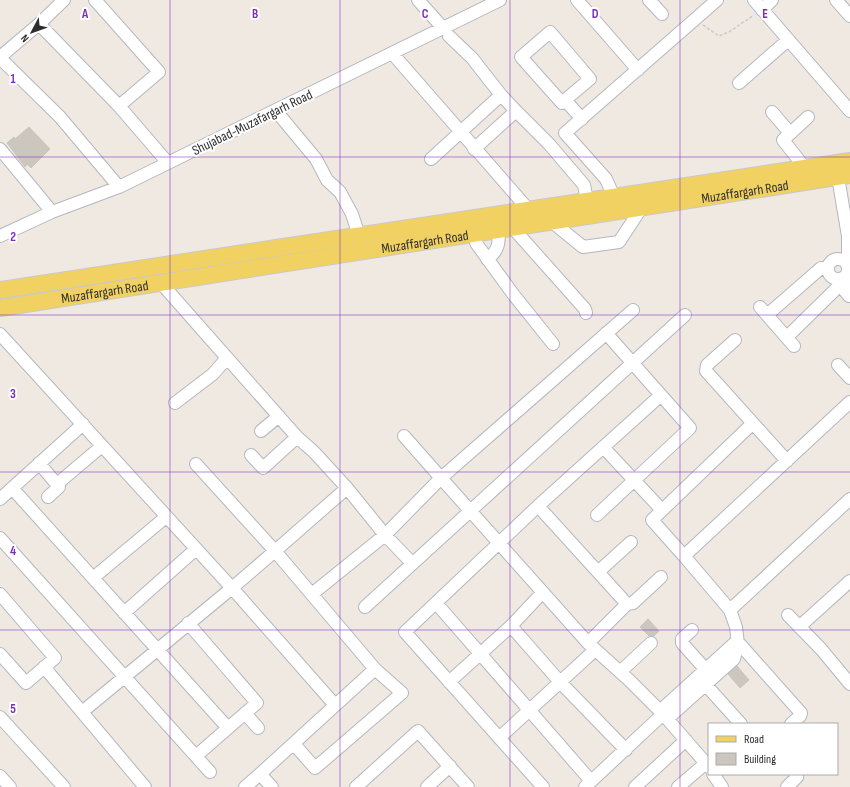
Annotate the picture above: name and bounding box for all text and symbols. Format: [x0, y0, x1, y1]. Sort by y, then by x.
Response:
text: A [81, 6, 89, 22]
text: B [252, 6, 258, 22]
text: C [422, 6, 429, 22]
text: D [592, 6, 599, 22]
text: E [762, 6, 768, 22]
north arrow [12, 12, 52, 52]
text: N [18, 32, 32, 45]
text: 1 [10, 71, 16, 87]
street label: Shujabad-Muzafargarh Road [189, 86, 315, 159]
street label: Muzaffargarh Road [700, 177, 790, 207]
street label: Muzaffargarh Road [380, 227, 470, 257]
text: 2 [10, 229, 16, 245]
street label: Muzaffargarh Road [60, 277, 150, 307]
text: 3 [10, 386, 16, 402]
text: 4 [10, 543, 16, 559]
text: 5 [10, 701, 16, 717]
legend [708, 723, 838, 775]
text: Road [744, 732, 764, 747]
text: Building [744, 752, 776, 767]

